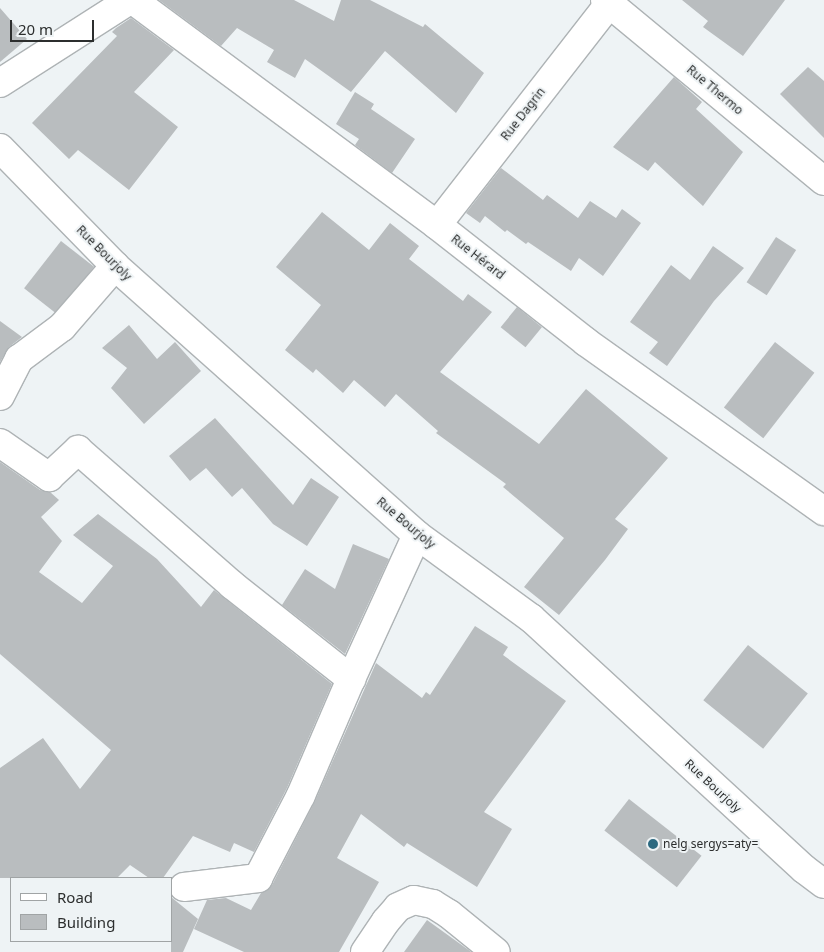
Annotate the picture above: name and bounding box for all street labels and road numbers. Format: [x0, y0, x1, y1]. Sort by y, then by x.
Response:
street label: Rue Thermo [684, 62, 746, 118]
street label: Rue Dagrin [498, 85, 548, 143]
street label: Rue Bourjoly [74, 223, 134, 283]
street label: Rue Hérard [448, 232, 508, 282]
street label: Rue Bourjoly [374, 494, 438, 552]
street label: Rue Bourjoly [682, 756, 744, 816]

